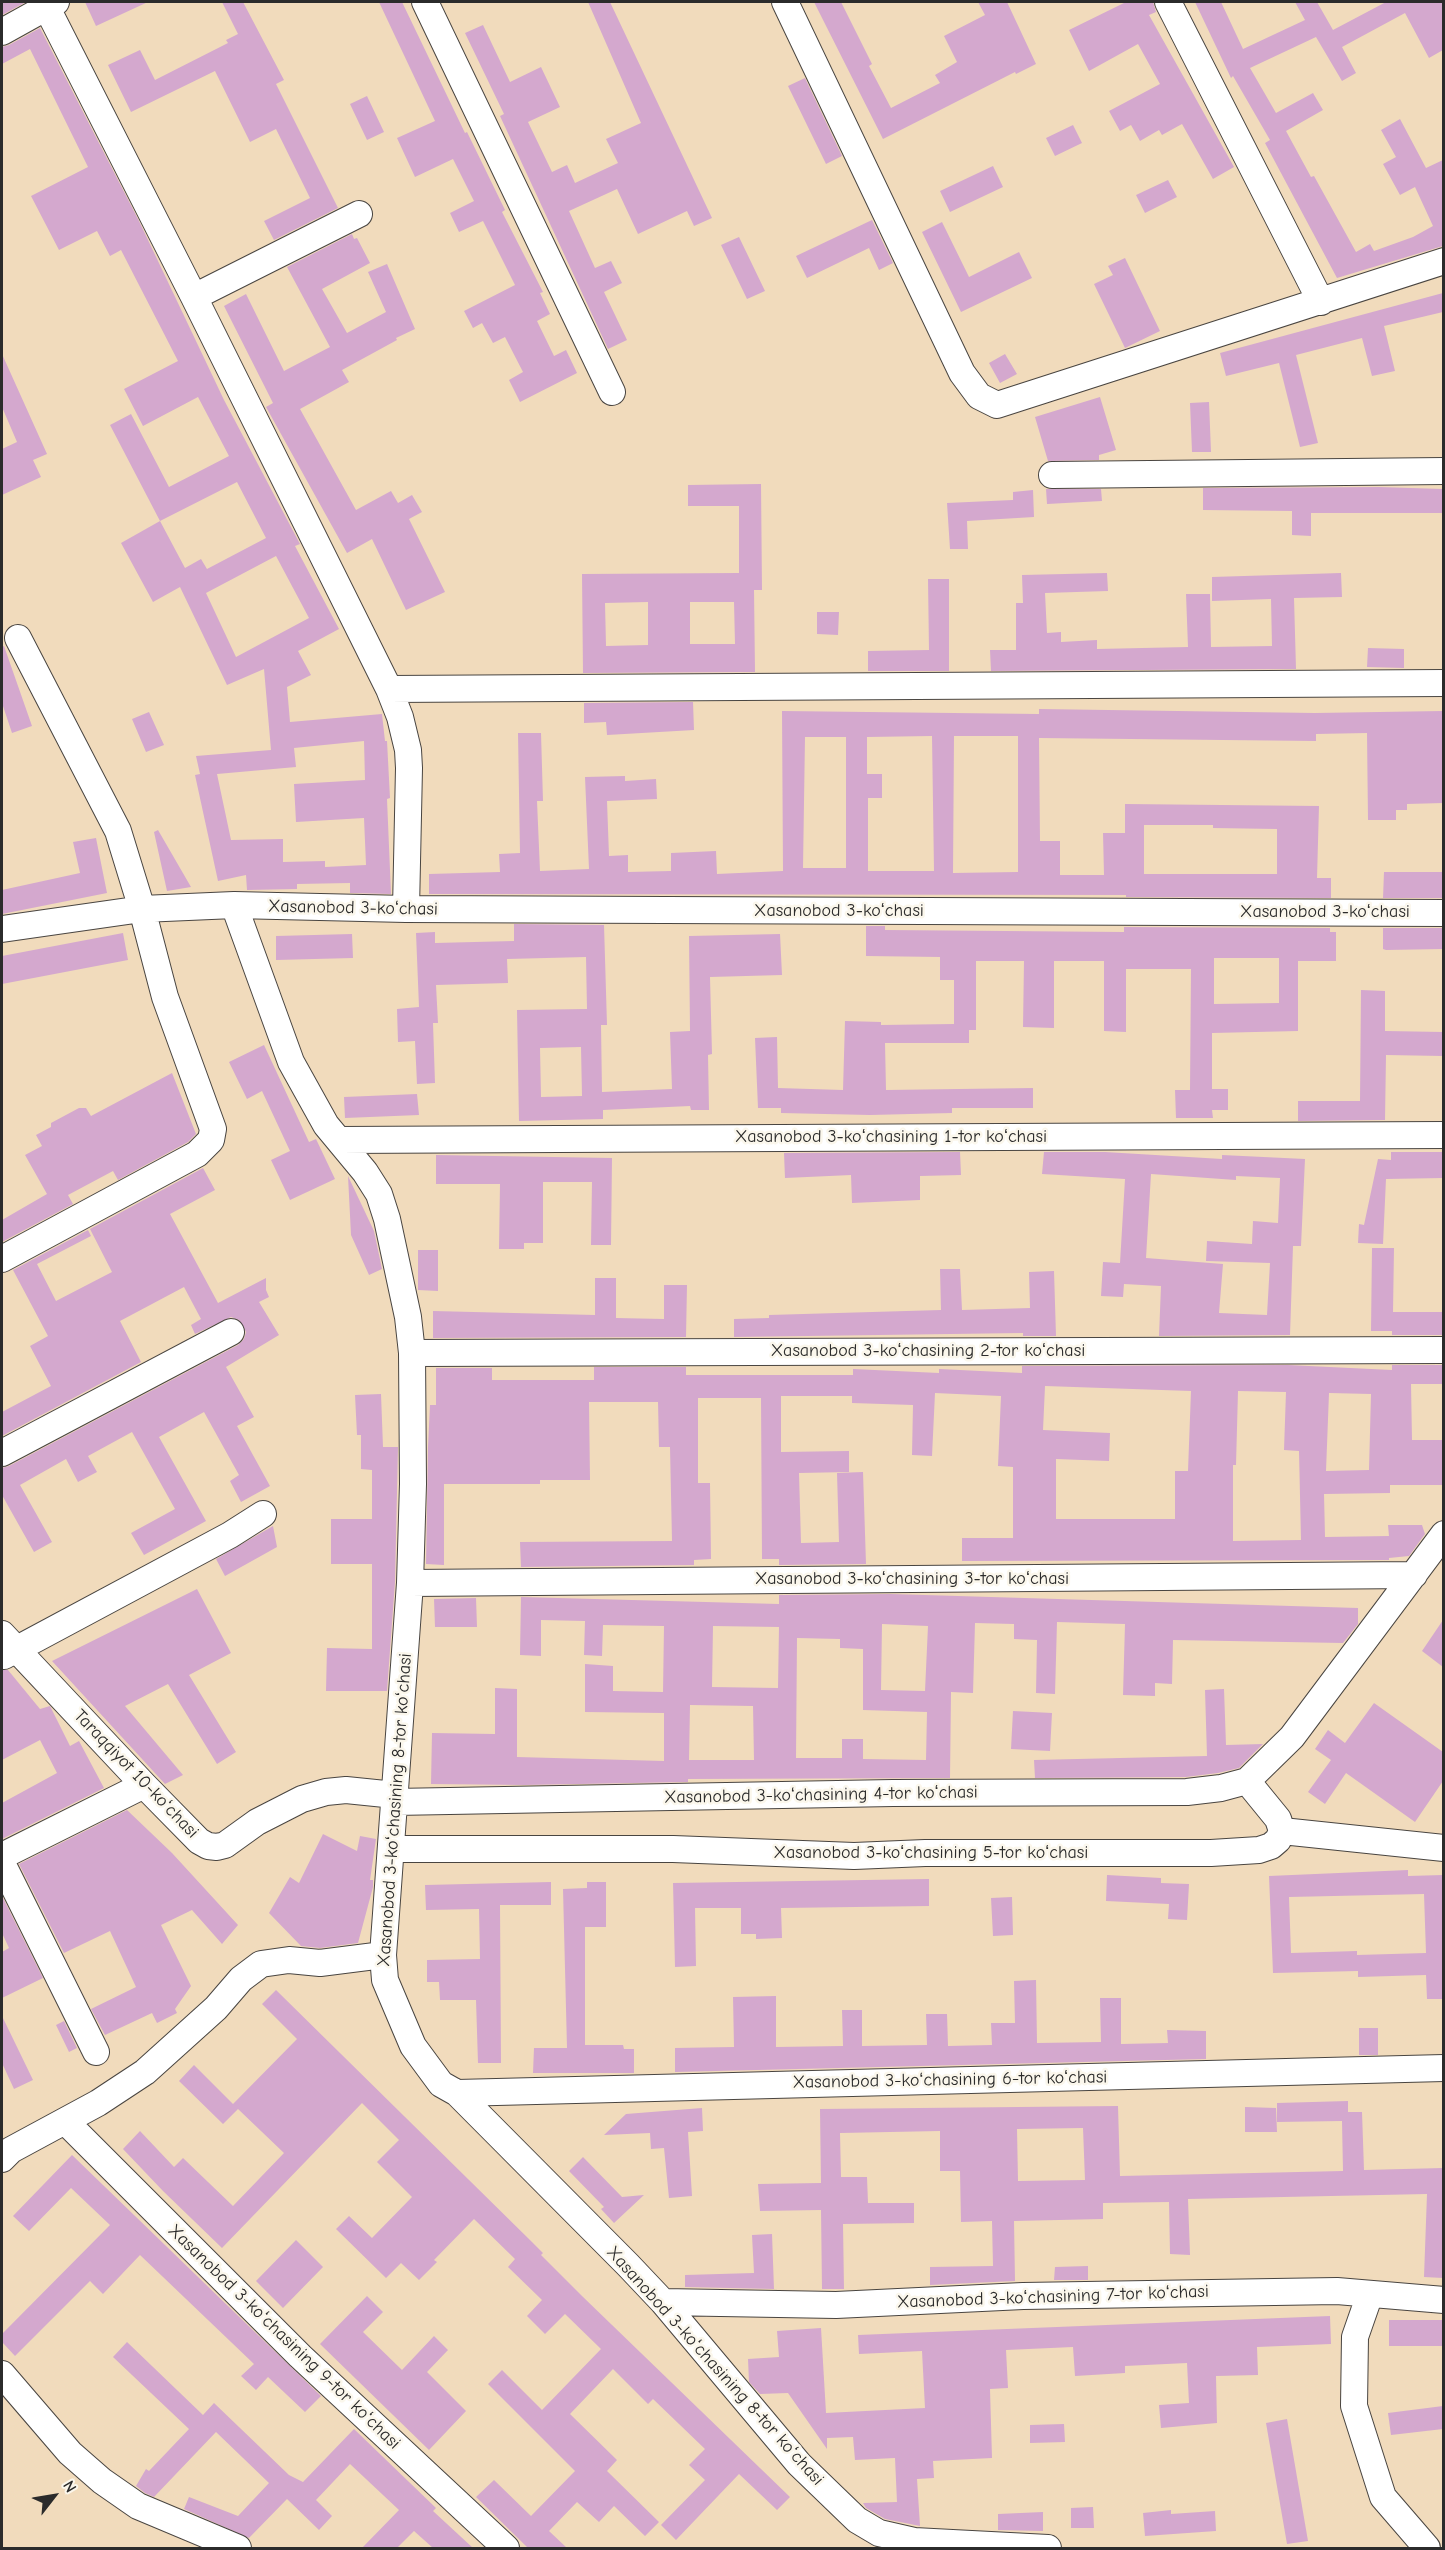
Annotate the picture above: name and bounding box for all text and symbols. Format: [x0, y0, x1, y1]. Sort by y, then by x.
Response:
street label: Xasanobod 3-koʻchasi [268, 896, 438, 920]
street label: Xasanobod 3-koʻchasi [754, 900, 924, 922]
street label: Xasanobod 3-koʻchasi [1240, 901, 1410, 923]
street label: Xasanobod 3-koʻchasining 1-tor koʻchasi [735, 1126, 1047, 1148]
street label: Xasanobod 3-koʻchasining 2-tor koʻchasi [771, 1340, 1085, 1362]
street label: Xasanobod 3-koʻchasining 3-tor koʻchasi [755, 1568, 1069, 1590]
street label: Xasanobod 3-koʻchasining 8-tor koʻchasi [373, 1652, 417, 1968]
street label: Taraqqiyot 10-koʻchasi [69, 1705, 203, 1843]
street label: Xasanobod 3-koʻchasining 4-tor koʻchasi [664, 1781, 978, 1809]
street label: Xasanobod 3-koʻchasining 5-tor koʻchasi [774, 1842, 1088, 1864]
street label: Xasanobod 3-koʻchasining 6-tor koʻchasi [792, 2066, 1108, 2094]
street label: Xasanobod 3-koʻchasining 9-tor koʻchasi [163, 2220, 405, 2454]
street label: Xasanobod 3-koʻchasining 8-tor koʻchasi [602, 2242, 828, 2490]
street label: Xasanobod 3-koʻchasining 7-tor koʻchasi [897, 2281, 1209, 2313]
north arrow [24, 2466, 84, 2526]
text: N [59, 2478, 80, 2496]

